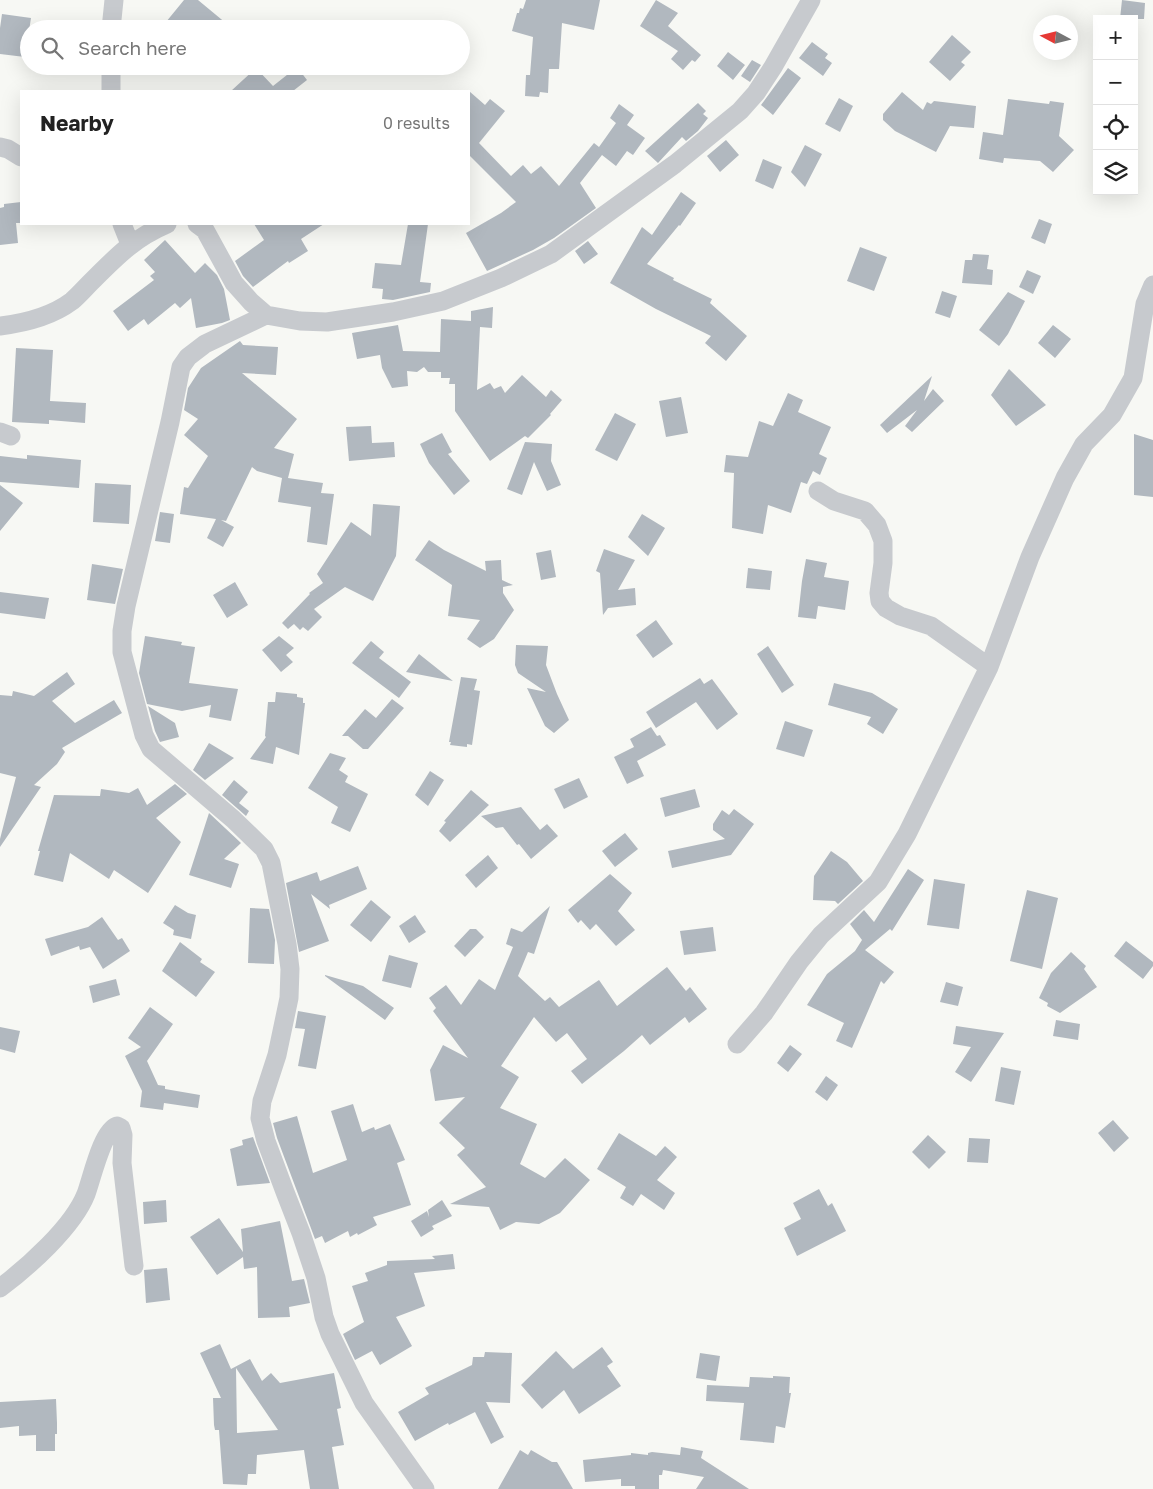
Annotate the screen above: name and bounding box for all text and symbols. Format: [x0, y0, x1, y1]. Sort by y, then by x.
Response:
north arrow [1033, 15, 1078, 60]
map controls [1093, 15, 1138, 195]
button: + [1093, 15, 1138, 60]
search box [20, 20, 470, 75]
icon: search [38, 34, 66, 62]
text: Search here [78, 36, 187, 59]
button: − [1093, 60, 1138, 105]
button: locate [1093, 105, 1138, 150]
text: Nearby [40, 110, 114, 136]
text: 0 results [383, 113, 450, 133]
button: layers [1093, 150, 1138, 195]

